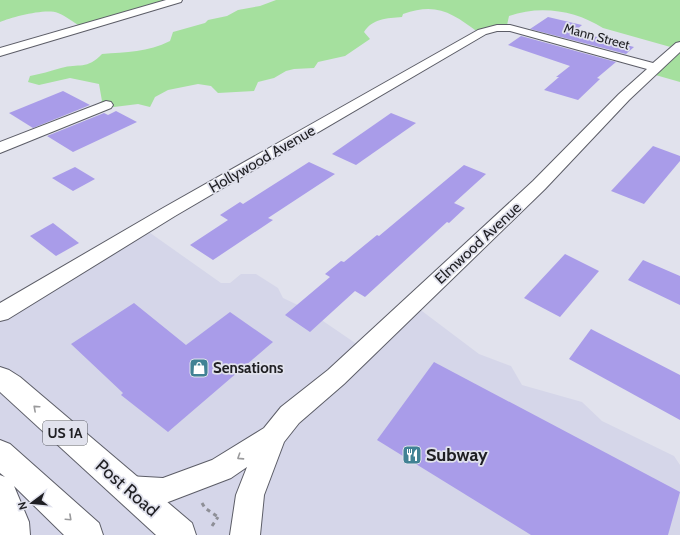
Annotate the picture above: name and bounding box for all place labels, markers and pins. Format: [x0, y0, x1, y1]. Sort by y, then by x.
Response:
shop icon: Sensations [188, 357, 210, 379]
place label: Sensations [213, 359, 283, 377]
restaurant icon: Subway [401, 444, 423, 466]
place label: Subway [426, 444, 488, 466]

